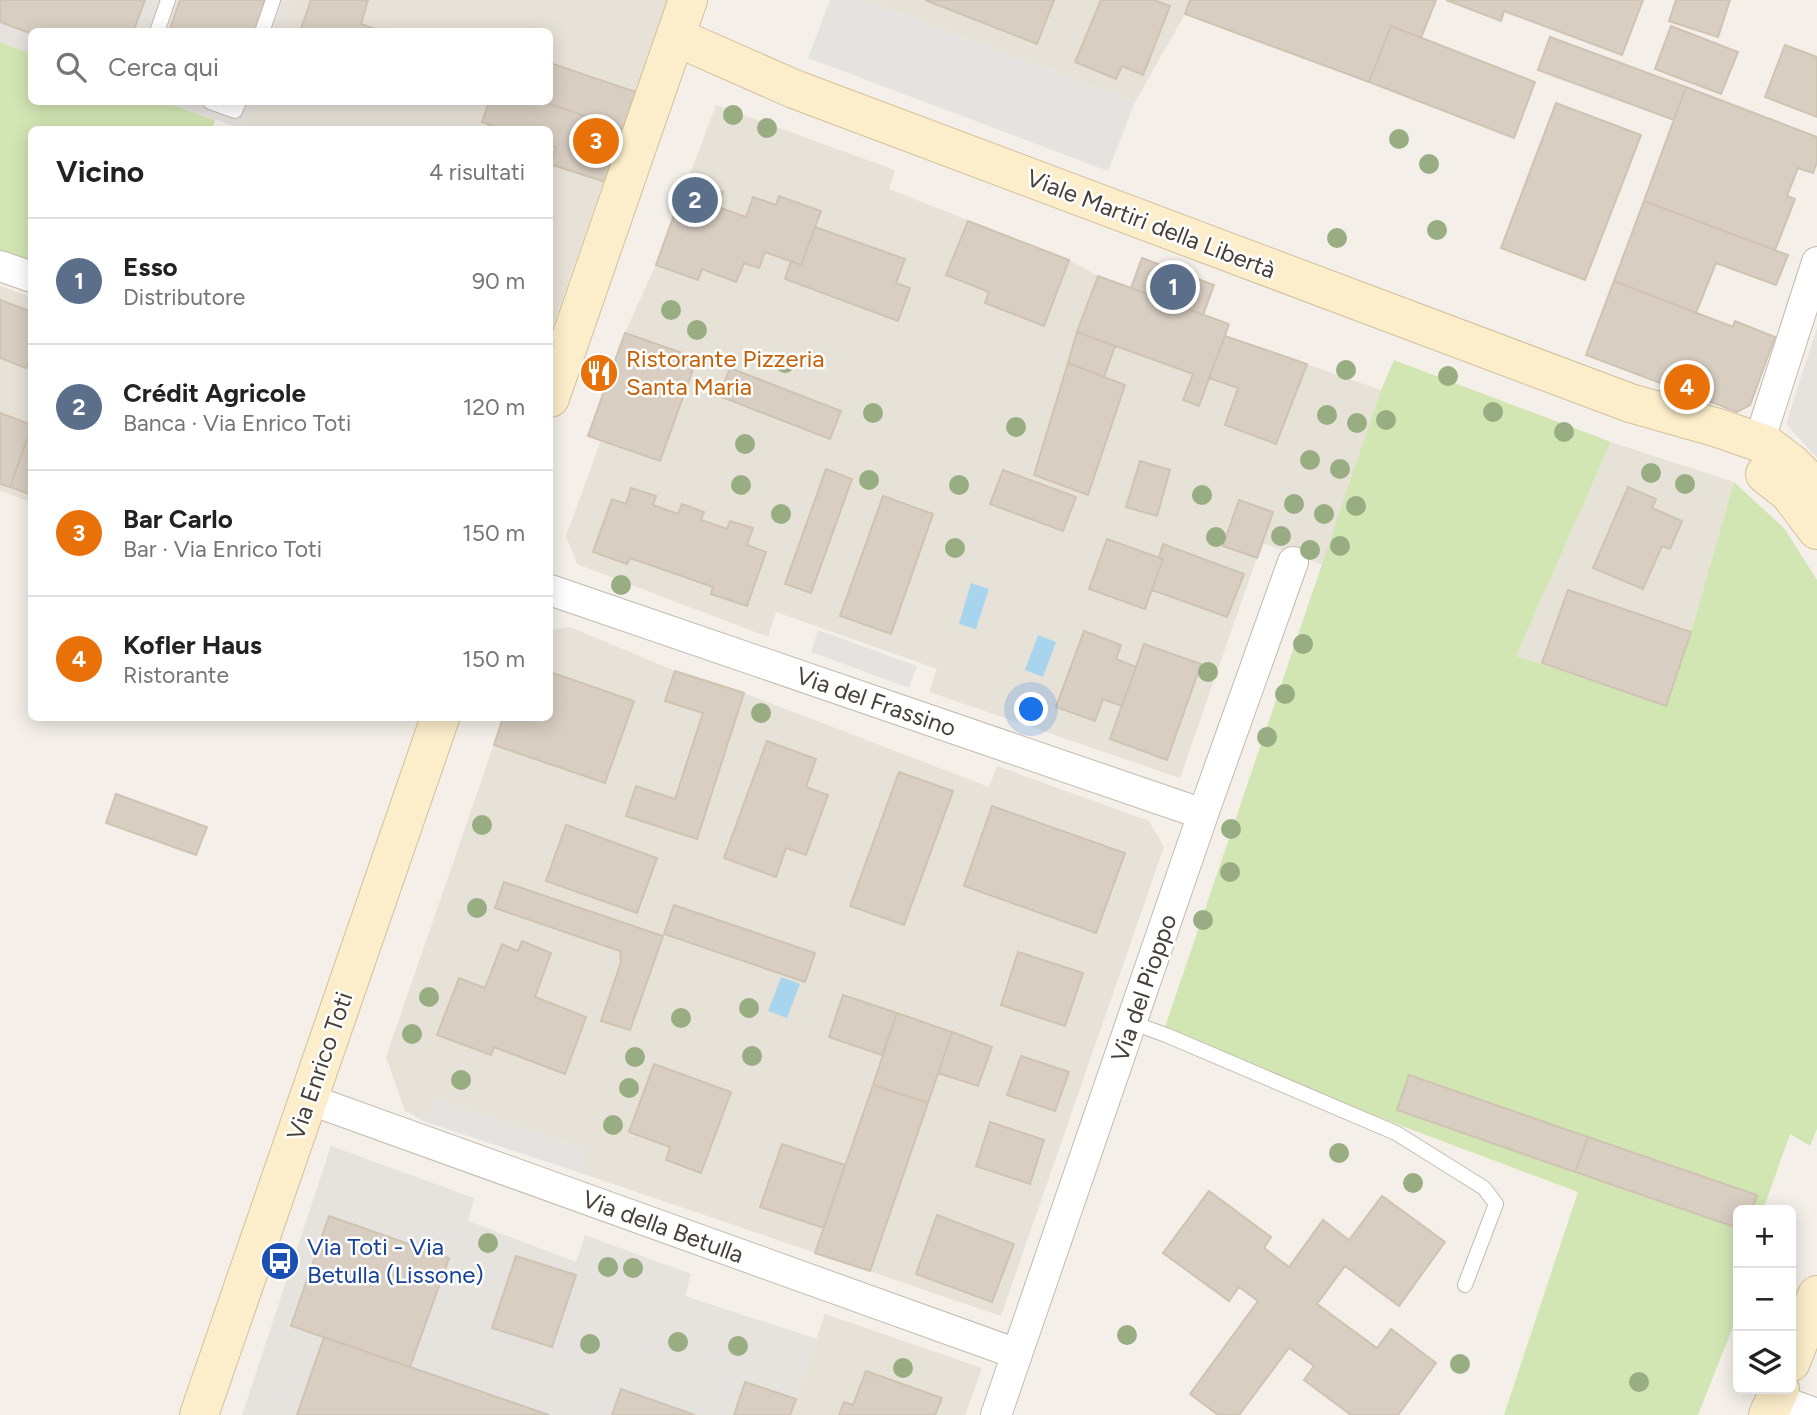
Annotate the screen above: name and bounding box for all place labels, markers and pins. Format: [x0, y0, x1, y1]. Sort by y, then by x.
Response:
pin: 3 [573, 115, 619, 167]
pin: 2 [672, 174, 718, 226]
pin: 1 [1150, 261, 1196, 313]
place label: Ristorante Pizzeria Santa Maria [626, 344, 825, 401]
restaurant icon: Ristorante Pizzeria Santa Maria [578, 352, 620, 394]
pin: 4 [1664, 361, 1710, 413]
place label: Via Toti - Via Betulla (Lissone) [307, 1232, 484, 1289]
bus stop icon: Via Toti - Via Betulla (Lissone) [259, 1240, 301, 1282]

